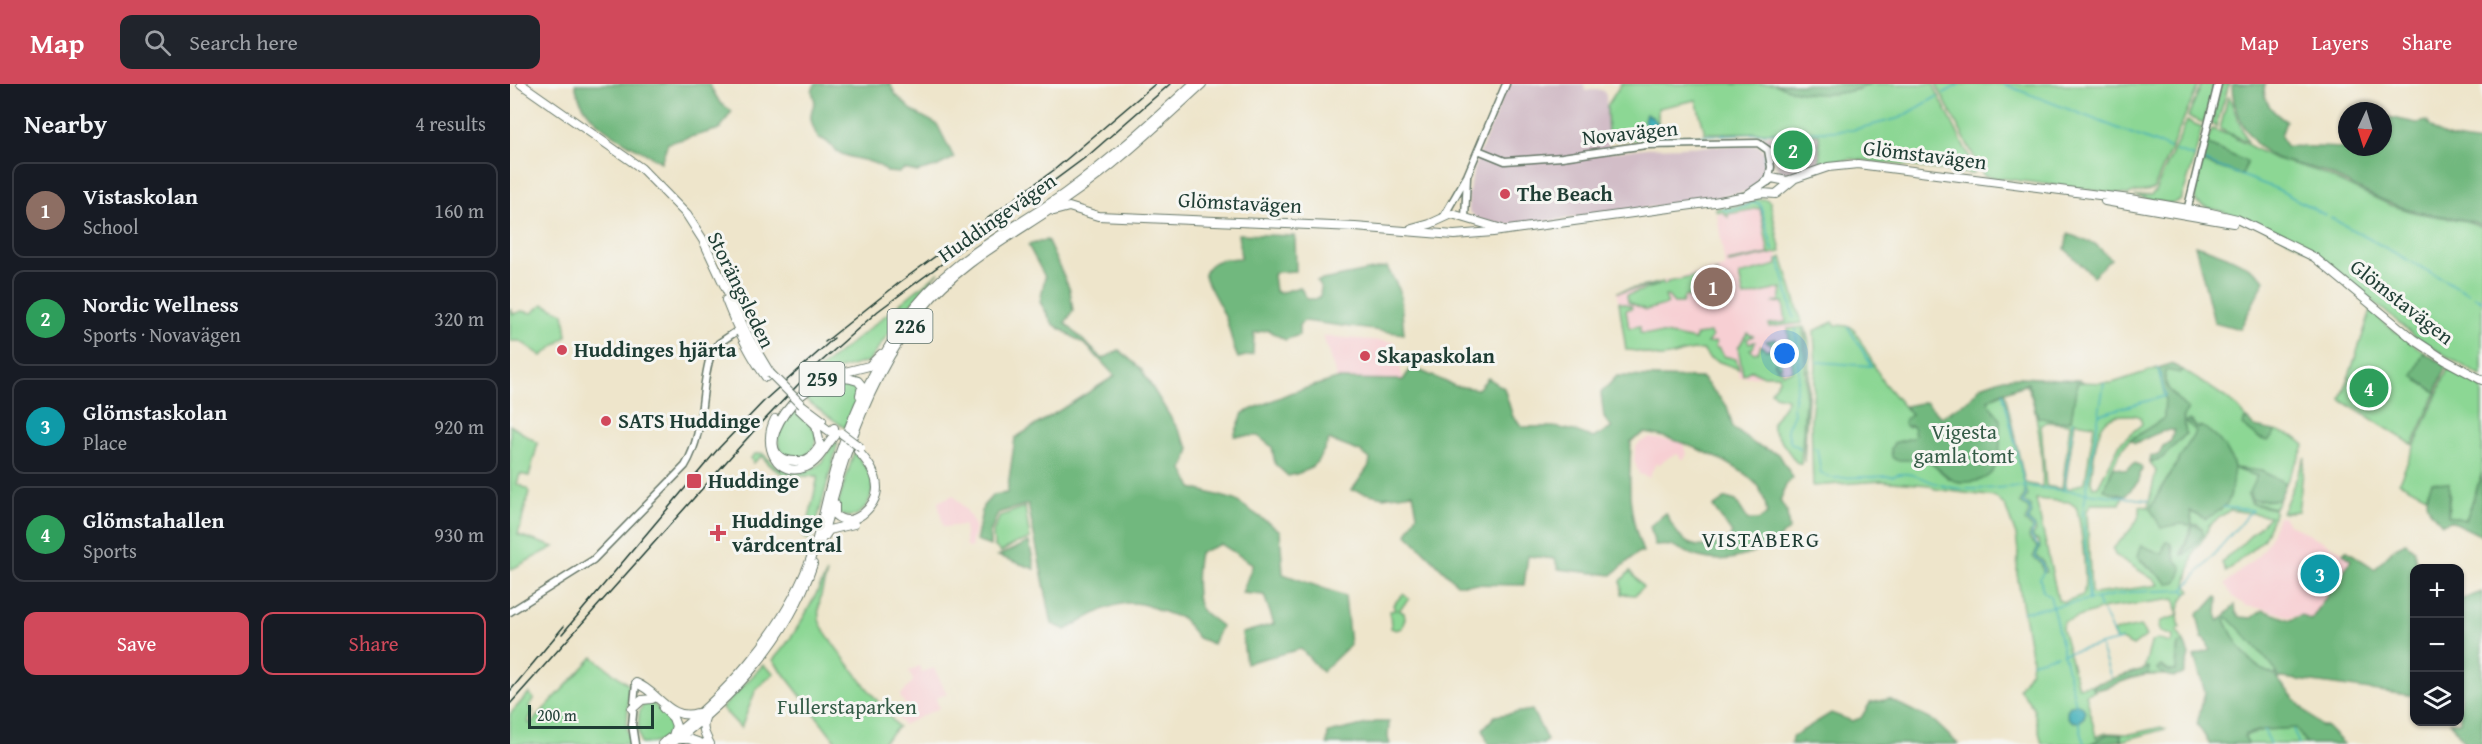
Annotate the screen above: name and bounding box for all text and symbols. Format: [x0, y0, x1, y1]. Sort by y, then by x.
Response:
search box [120, 15, 540, 69]
text: Map [30, 22, 84, 63]
icon: search [141, 26, 174, 59]
text: Search here [189, 26, 298, 58]
text: Map [2240, 27, 2279, 58]
text: Layers [2312, 27, 2369, 58]
text: Share [2402, 27, 2452, 58]
north arrow [2338, 102, 2392, 156]
text: Nearby [24, 104, 107, 143]
text: 4 results [415, 109, 486, 138]
street label: Novavägen [1581, 112, 1680, 153]
pin: 2 [1774, 128, 1812, 172]
street label: Glömstavägen [1862, 132, 1989, 177]
street label: Huddingevägen [931, 165, 1062, 270]
place label: The Beach [1517, 178, 1613, 209]
text: Vistaskolan [83, 180, 198, 212]
street label: Glömstavägen [1177, 184, 1303, 221]
marker: The Beach [1498, 187, 1512, 201]
text: 1 [40, 196, 51, 225]
text: 160 m [434, 196, 484, 225]
text: School [83, 212, 139, 241]
street label: Storängsleden [700, 226, 783, 353]
street label: Glömstavägen [2344, 251, 2461, 352]
pin: 1 [1694, 264, 1732, 310]
text: Nordic Wellness [83, 288, 239, 320]
text: 2 [40, 304, 51, 333]
text: 320 m [434, 304, 484, 333]
road number: 226 [888, 309, 932, 343]
text: Sports · Novavägen [83, 320, 241, 349]
place label: Huddinges hjärta [574, 334, 737, 365]
your location [1770, 339, 1799, 368]
place label: Skapaskolan [1377, 340, 1495, 371]
marker: Huddinges hjärta [555, 343, 569, 357]
marker: Skapaskolan [1358, 349, 1372, 363]
road number: 259 [800, 362, 844, 396]
pin: 4 [2350, 366, 2388, 410]
text: Glömstaskolan [83, 396, 227, 428]
place label: SATS Huddinge [618, 405, 760, 436]
text: 3 [40, 412, 51, 441]
text: 920 m [434, 412, 484, 441]
marker: SATS Huddinge [599, 414, 613, 428]
park label: Vigesta gamla tomt [1914, 416, 2015, 471]
text: Place [83, 428, 127, 457]
place label: Huddinge [708, 465, 799, 496]
marker: Huddinge [685, 472, 703, 490]
text: Glömstahallen [83, 504, 225, 536]
place label: Huddinge vårdcentral [732, 505, 843, 560]
text: 4 [40, 520, 51, 549]
text: 930 m [434, 520, 484, 549]
district label: VISTABERG [1701, 523, 1821, 555]
marker: Huddinge vårdcentral [709, 524, 727, 542]
text: Sports [83, 536, 137, 565]
pin: 3 [2300, 552, 2340, 596]
map controls [2410, 564, 2464, 726]
button: + [2410, 564, 2464, 618]
button: Save [24, 612, 249, 675]
button: Share [261, 612, 486, 675]
button: − [2410, 618, 2464, 672]
button: layers [2410, 672, 2464, 726]
park label: Fullerstaparken [777, 691, 917, 722]
scale bar [528, 702, 654, 730]
text: 200 m [537, 703, 577, 727]

